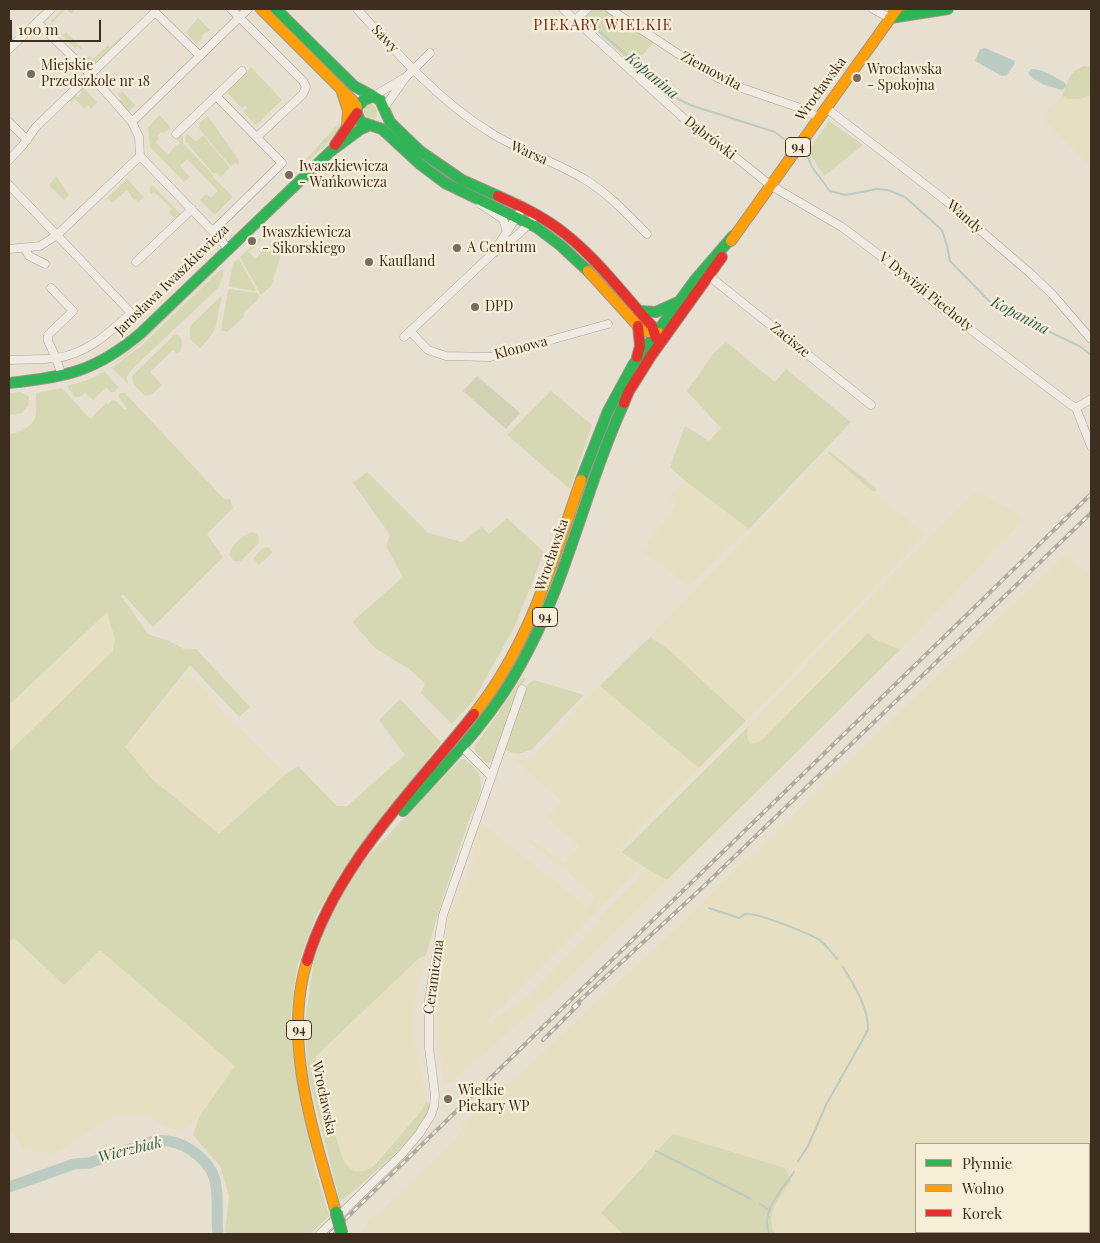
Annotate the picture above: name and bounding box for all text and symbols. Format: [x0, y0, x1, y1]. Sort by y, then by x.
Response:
scale bar [12, 10, 104, 42]
district label: PIEKARY WIELKIE [531, 16, 675, 34]
text: 100 m [18, 19, 59, 39]
street label: Sawy [368, 21, 402, 57]
street label: Ziemowita [678, 48, 744, 94]
water label: Kopanina [622, 49, 682, 103]
street label: Wrocławska [792, 54, 850, 124]
place label: Miejskie Przedszkole nr 18 [41, 58, 150, 90]
place label: Wrocławska - Spokojna [867, 62, 942, 94]
marker: Miejskie Przedszkole nr 18 [25, 68, 37, 80]
marker: Wrocławska - Spokojna [851, 72, 863, 84]
street label: Dąbrówki [681, 113, 739, 163]
street label: Warsa [508, 138, 550, 168]
road number: 94 [786, 138, 810, 156]
place label: Iwaszkiewicza - Wańkowicza [299, 159, 388, 192]
marker: Iwaszkiewicza - Wańkowicza [283, 169, 295, 181]
street label: Wandy [943, 197, 987, 237]
street label: Jarosława Iwaszkiewicza [111, 221, 233, 339]
place label: Iwaszkiewicza - Sikorskiego [262, 225, 351, 258]
marker: Iwaszkiewicza - Sikorskiego [246, 235, 258, 247]
place label: A Centrum [467, 240, 536, 256]
marker: A Centrum [451, 242, 463, 254]
street label: V Dywizji Piechoty [875, 249, 977, 335]
place label: Kaufland [379, 254, 435, 270]
marker: Kaufland [363, 256, 375, 268]
water label: Kopanina [988, 293, 1052, 339]
place label: DPD [485, 299, 513, 315]
marker: DPD [469, 301, 481, 313]
street label: Zacisze [767, 319, 813, 361]
street label: Klonowa [493, 333, 549, 363]
street label: Wrocławska [532, 517, 572, 593]
road number: 94 [532, 608, 558, 626]
street label: Ceramiczna [420, 939, 448, 1015]
road number: 94 [286, 1020, 312, 1040]
street label: Wrocławska [308, 1060, 340, 1136]
place label: Wielkie Piekary WP [458, 1083, 530, 1116]
marker: Wielkie Piekary WP [442, 1093, 454, 1105]
water label: Wierzbiak [96, 1133, 164, 1167]
legend [915, 1143, 1090, 1233]
text: Płynnie [962, 1153, 1012, 1173]
text: Wolno [962, 1178, 1004, 1198]
text: Korek [962, 1203, 1002, 1223]

